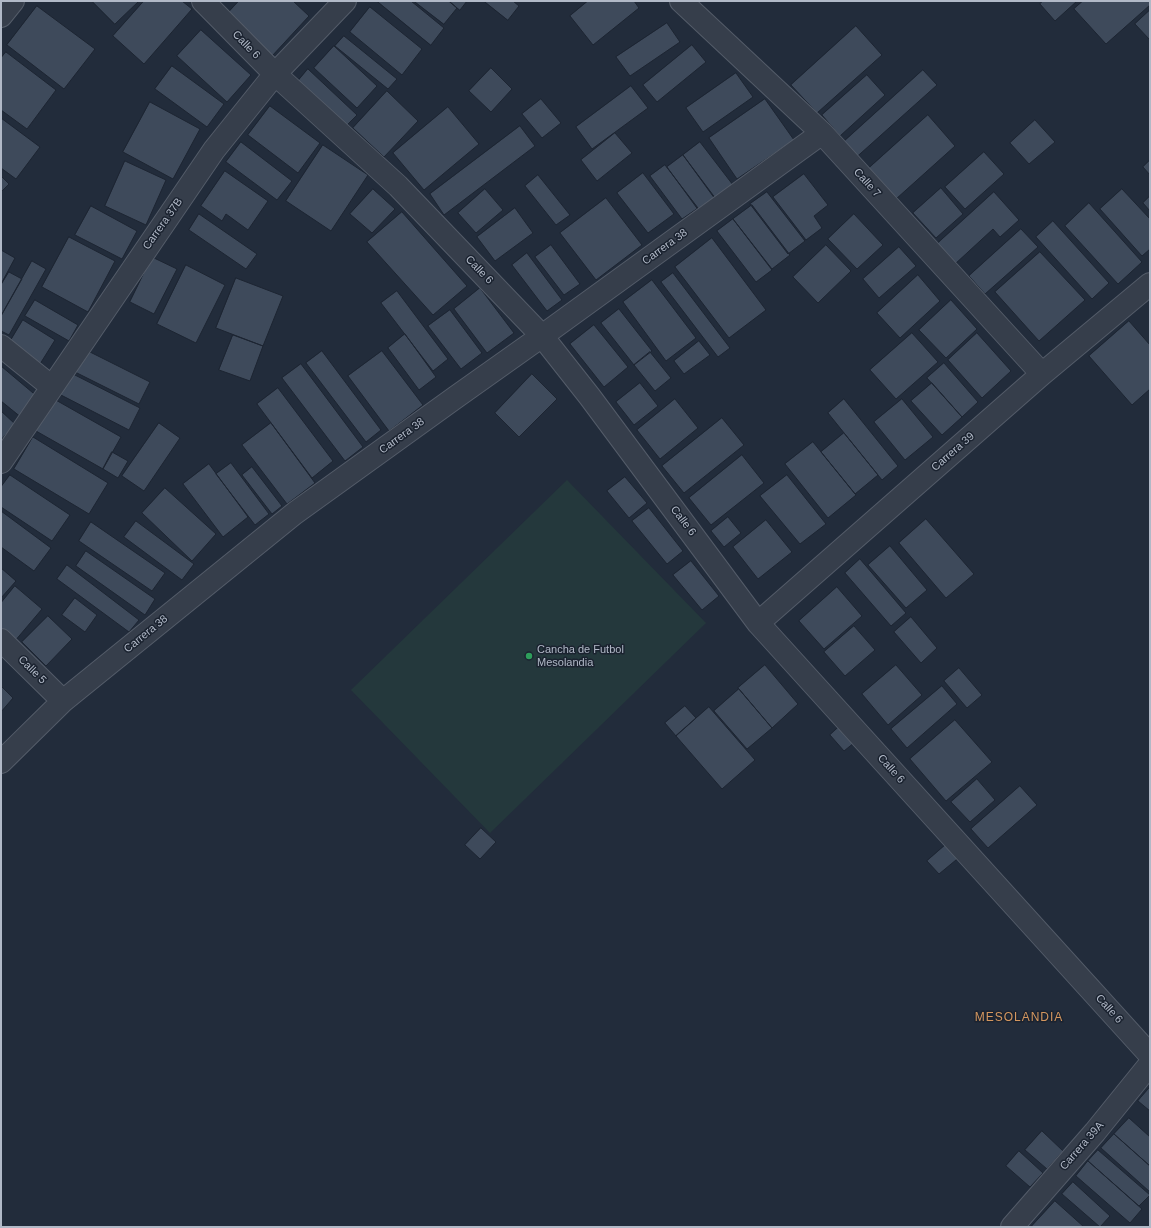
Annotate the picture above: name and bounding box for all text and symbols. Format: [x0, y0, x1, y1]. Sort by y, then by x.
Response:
street label: Calle 6 [229, 28, 263, 62]
street label: Calle 7 [851, 166, 883, 200]
street label: Carrera 37B [140, 196, 186, 252]
street label: Carrera 38 [640, 226, 690, 268]
street label: Calle 6 [462, 253, 496, 287]
street label: Carrera 38 [377, 415, 427, 457]
street label: Carrera 39 [929, 430, 977, 474]
street label: Calle 6 [667, 503, 699, 539]
street label: Carrera 38 [121, 612, 171, 656]
place label: Cancha de Futbol Mesolandia [537, 643, 624, 669]
marker: Cancha de Futbol Mesolandia [524, 651, 534, 661]
street label: Calle 5 [15, 653, 49, 687]
street label: Calle 6 [875, 752, 907, 786]
street label: Calle 6 [1093, 992, 1125, 1026]
district label: MESOLANDIA [975, 1011, 1063, 1025]
street label: Carrera 39A [1057, 1119, 1107, 1173]

